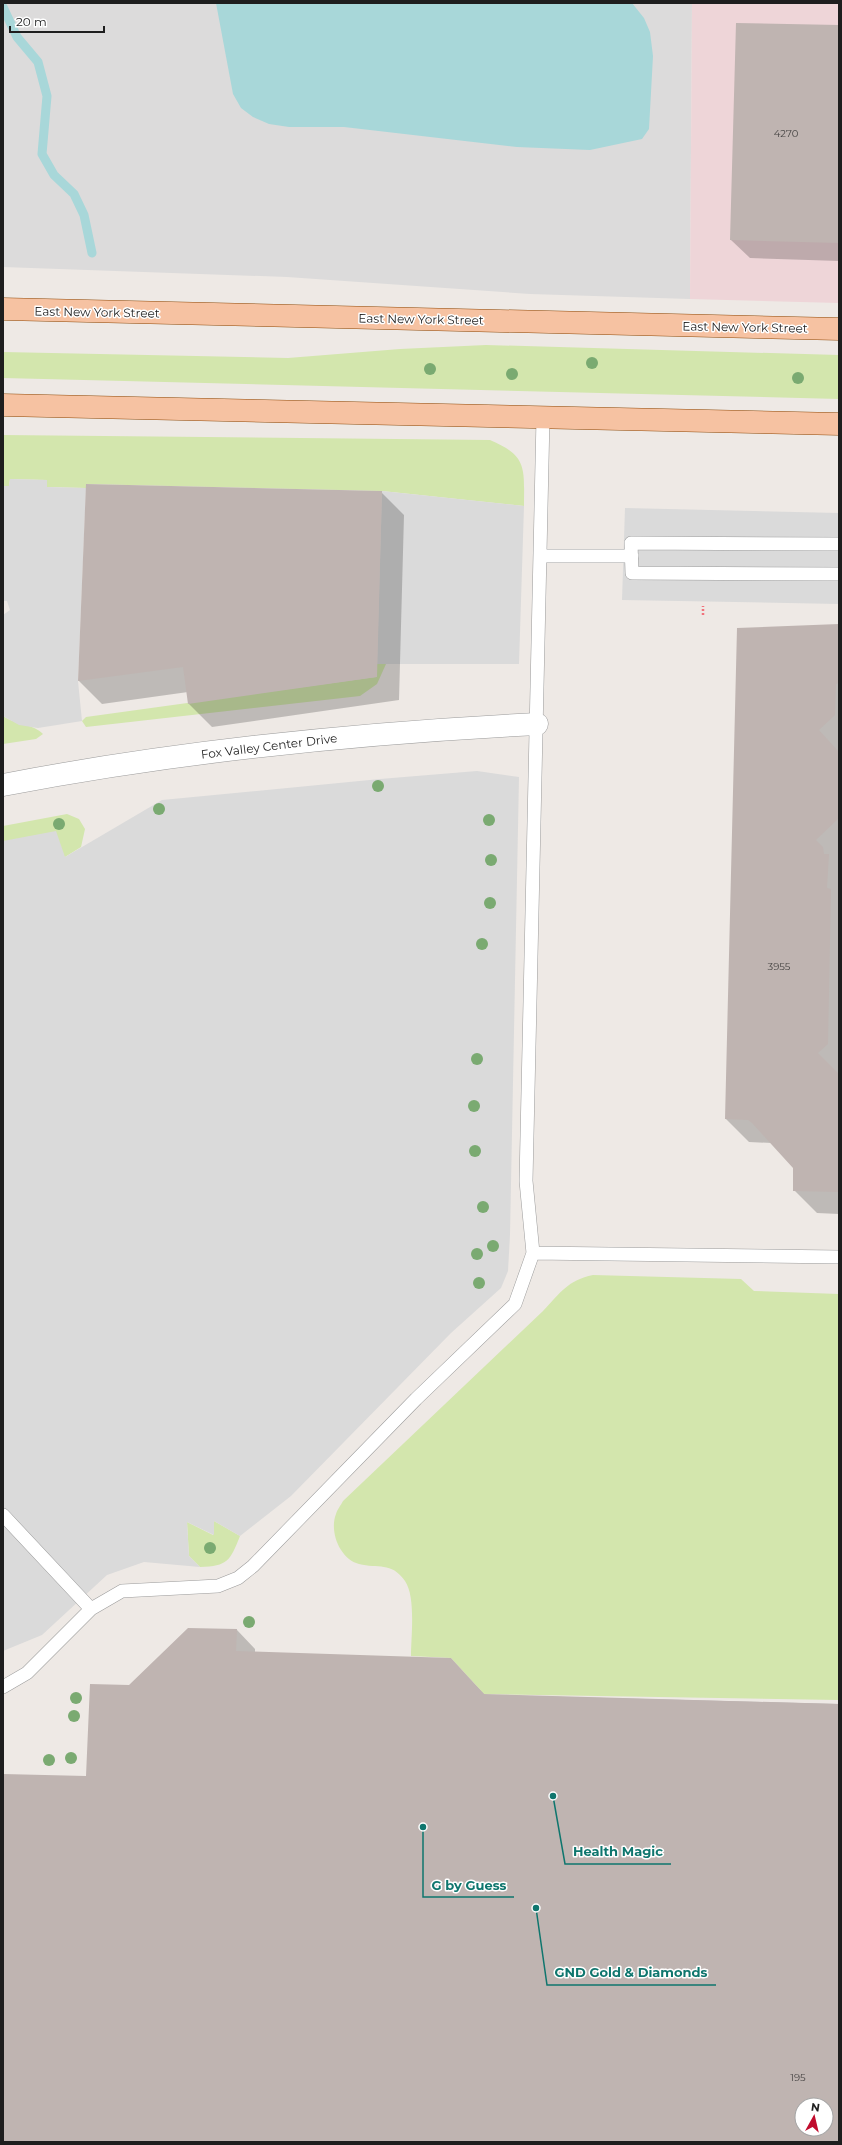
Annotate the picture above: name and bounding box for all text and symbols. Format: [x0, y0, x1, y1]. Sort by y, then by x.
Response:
scale bar [10, 8, 104, 34]
text: 20 m [16, 14, 47, 29]
house number: 4270 [774, 127, 799, 140]
street label: East New York Street [34, 303, 160, 321]
street label: East New York Street [358, 310, 484, 328]
street label: East New York Street [682, 318, 808, 336]
street label: Fox Valley Center Drive [200, 730, 338, 762]
house number: 3955 [768, 960, 791, 973]
callout: Health Magic [565, 1839, 671, 1864]
text: Health Magic [573, 1843, 663, 1859]
callout: G by Guess [423, 1872, 514, 1897]
text: G by Guess [432, 1877, 507, 1893]
callout: GND Gold & Diamonds [547, 1960, 716, 1985]
text: GND Gold & Diamonds [554, 1964, 708, 1980]
house number: 195 [790, 2071, 806, 2084]
north arrow [794, 2097, 834, 2137]
text: N [810, 2100, 821, 2115]

